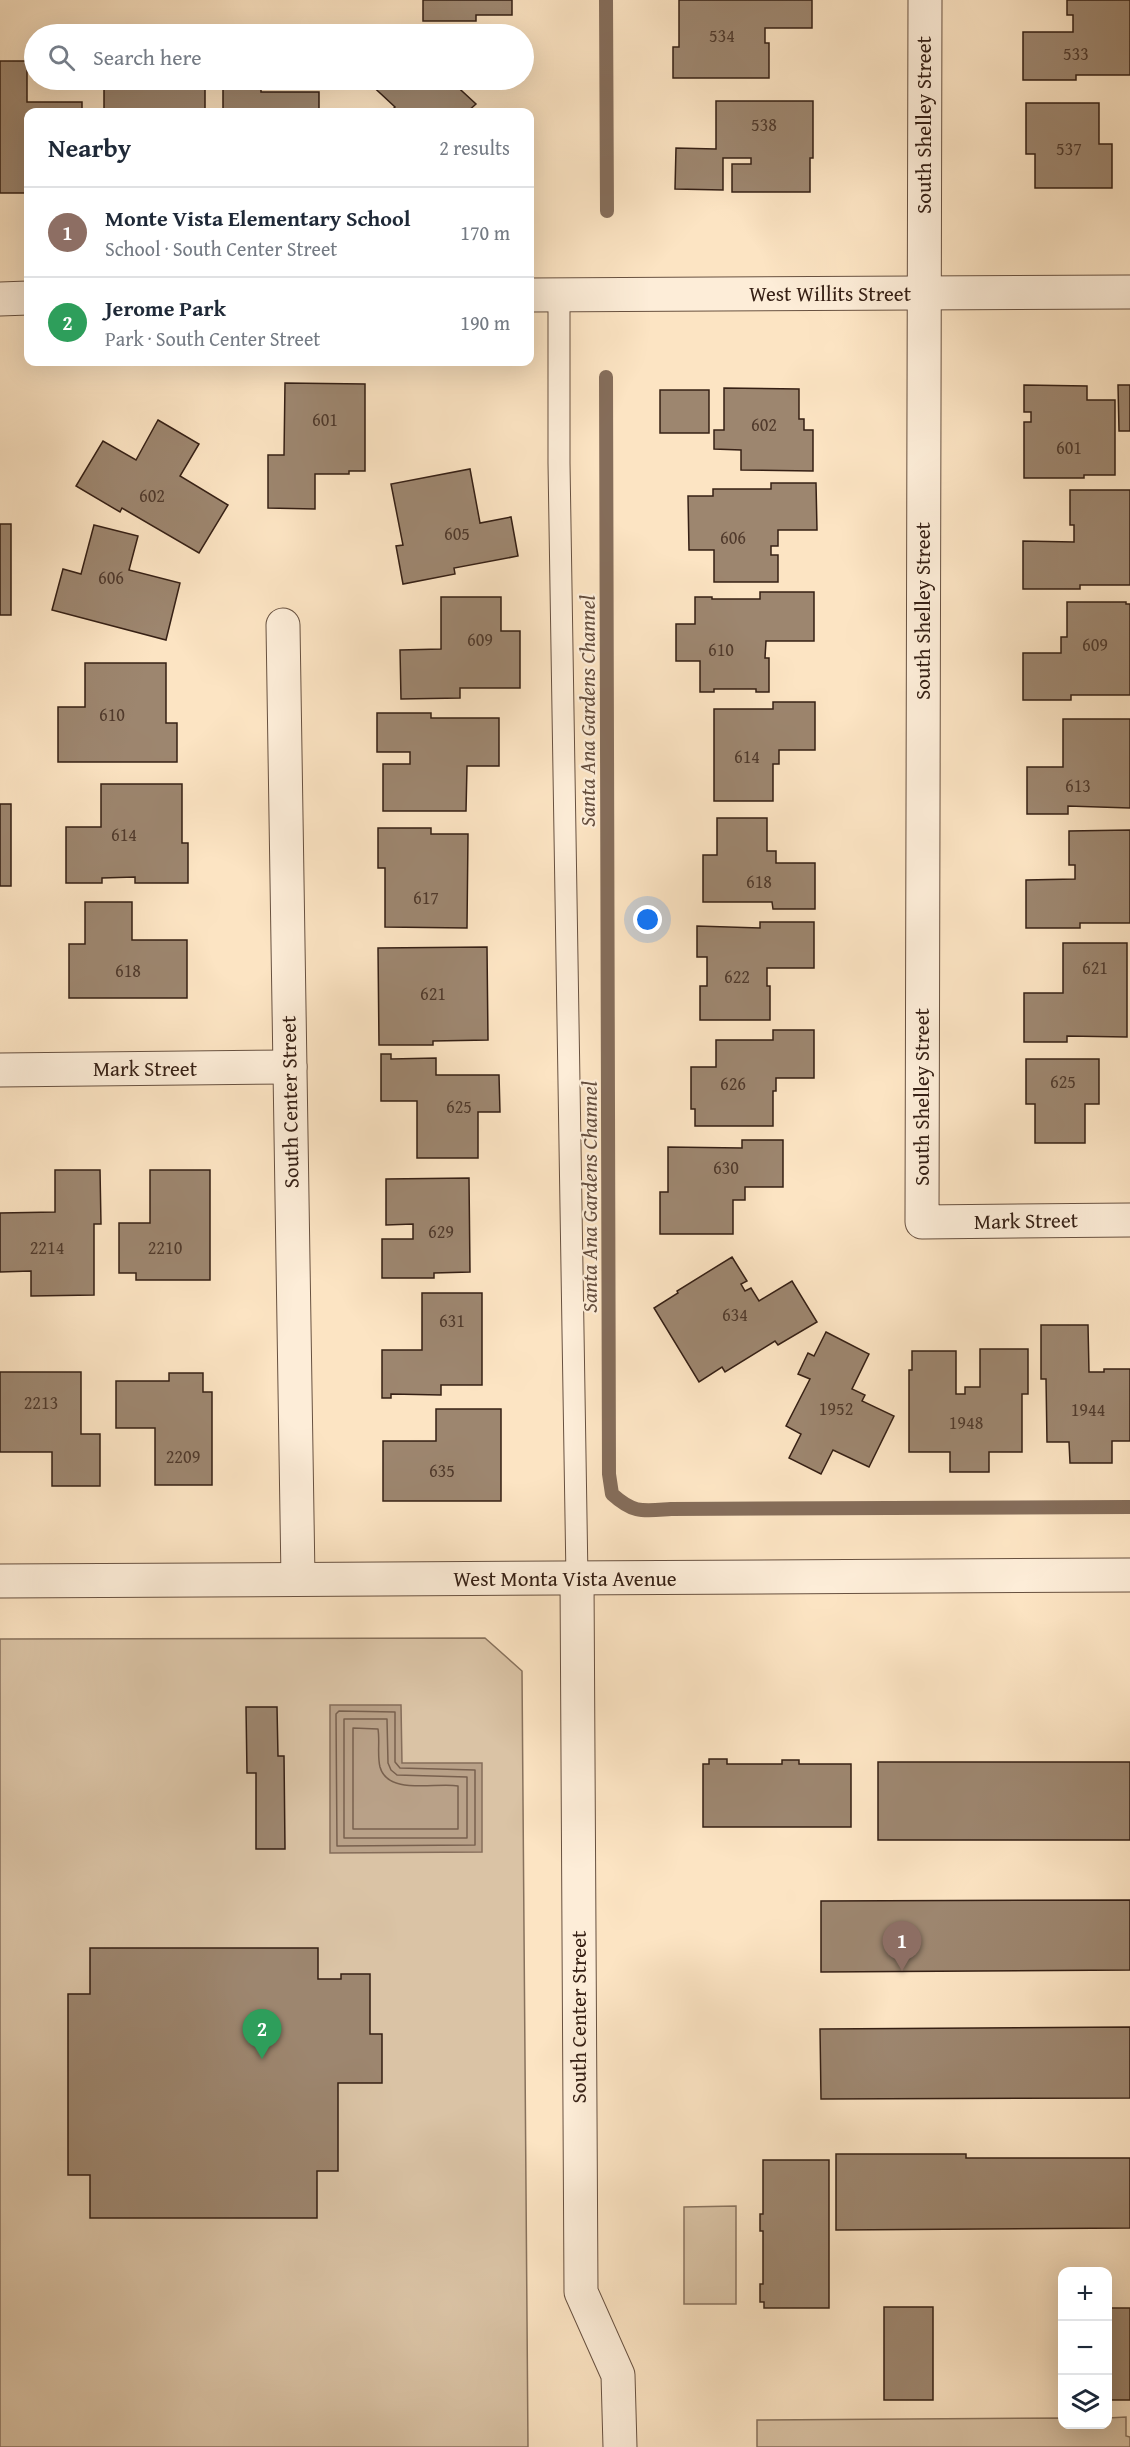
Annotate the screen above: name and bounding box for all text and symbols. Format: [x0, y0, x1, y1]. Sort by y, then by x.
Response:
house number: 534 [709, 22, 735, 49]
search box [24, 24, 534, 90]
street label: South Shelley Street [908, 35, 939, 214]
house number: 533 [1063, 40, 1089, 67]
icon: search [45, 41, 78, 74]
text: Search here [93, 41, 202, 73]
house number: 538 [751, 111, 777, 138]
text: Nearby [48, 128, 131, 167]
text: 2 results [439, 133, 510, 162]
house number: 537 [1056, 135, 1082, 162]
text: Monte Vista Elementary School [105, 202, 411, 234]
text: 1 [62, 218, 73, 247]
text: 170 m [460, 218, 510, 247]
text: School · South Center Street [105, 234, 337, 263]
street label: West Willits Street [749, 278, 912, 309]
text: Jerome Park [105, 292, 226, 324]
text: 2 [62, 308, 73, 337]
text: 190 m [460, 308, 510, 337]
text: Park · South Center Street [105, 324, 320, 353]
house number: 601 [312, 406, 338, 433]
house number: 602 [751, 411, 777, 438]
house number: 601 [1056, 434, 1082, 461]
house number: 602 [139, 482, 165, 509]
house number: 605 [444, 520, 470, 547]
street label: South Shelley Street [907, 521, 938, 700]
house number: 606 [720, 524, 746, 551]
house number: 606 [98, 564, 124, 591]
water label: Santa Ana Gardens Channel [571, 595, 603, 827]
house number: 609 [467, 626, 493, 653]
house number: 609 [1082, 631, 1108, 658]
house number: 610 [708, 636, 734, 663]
house number: 610 [99, 701, 125, 728]
house number: 614 [734, 743, 760, 770]
house number: 613 [1065, 772, 1091, 799]
house number: 614 [111, 821, 137, 848]
house number: 618 [746, 868, 772, 895]
house number: 617 [413, 884, 439, 911]
your location [633, 905, 662, 934]
house number: 621 [1082, 954, 1108, 981]
house number: 618 [115, 957, 141, 984]
house number: 622 [724, 963, 750, 990]
house number: 621 [420, 980, 446, 1007]
street label: South Shelley Street [906, 1007, 937, 1186]
street label: South Center Street [272, 1015, 307, 1189]
street label: Mark Street [93, 1053, 198, 1084]
house number: 625 [1050, 1068, 1076, 1095]
house number: 626 [720, 1070, 746, 1097]
water label: Santa Ana Gardens Channel [573, 1081, 605, 1313]
house number: 625 [446, 1093, 472, 1120]
house number: 630 [713, 1154, 739, 1181]
street label: Mark Street [974, 1204, 1079, 1237]
house number: 629 [428, 1218, 454, 1245]
house number: 2214 [30, 1234, 64, 1261]
house number: 2210 [148, 1234, 183, 1261]
house number: 634 [722, 1301, 748, 1328]
house number: 631 [439, 1307, 465, 1334]
house number: 2213 [24, 1389, 58, 1416]
house number: 1952 [819, 1395, 853, 1422]
house number: 1944 [1071, 1396, 1105, 1423]
house number: 1948 [949, 1409, 983, 1436]
house number: 2209 [166, 1443, 200, 1470]
house number: 635 [429, 1457, 455, 1484]
street label: West Monta Vista Avenue [453, 1563, 677, 1594]
pin: 1 [882, 1922, 922, 1971]
street label: South Center Street [563, 1930, 594, 2103]
pin: 2 [242, 2010, 282, 2059]
map controls [1058, 2267, 1112, 2429]
button: + [1058, 2267, 1112, 2321]
button: − [1058, 2321, 1112, 2375]
button: layers [1058, 2375, 1112, 2429]

